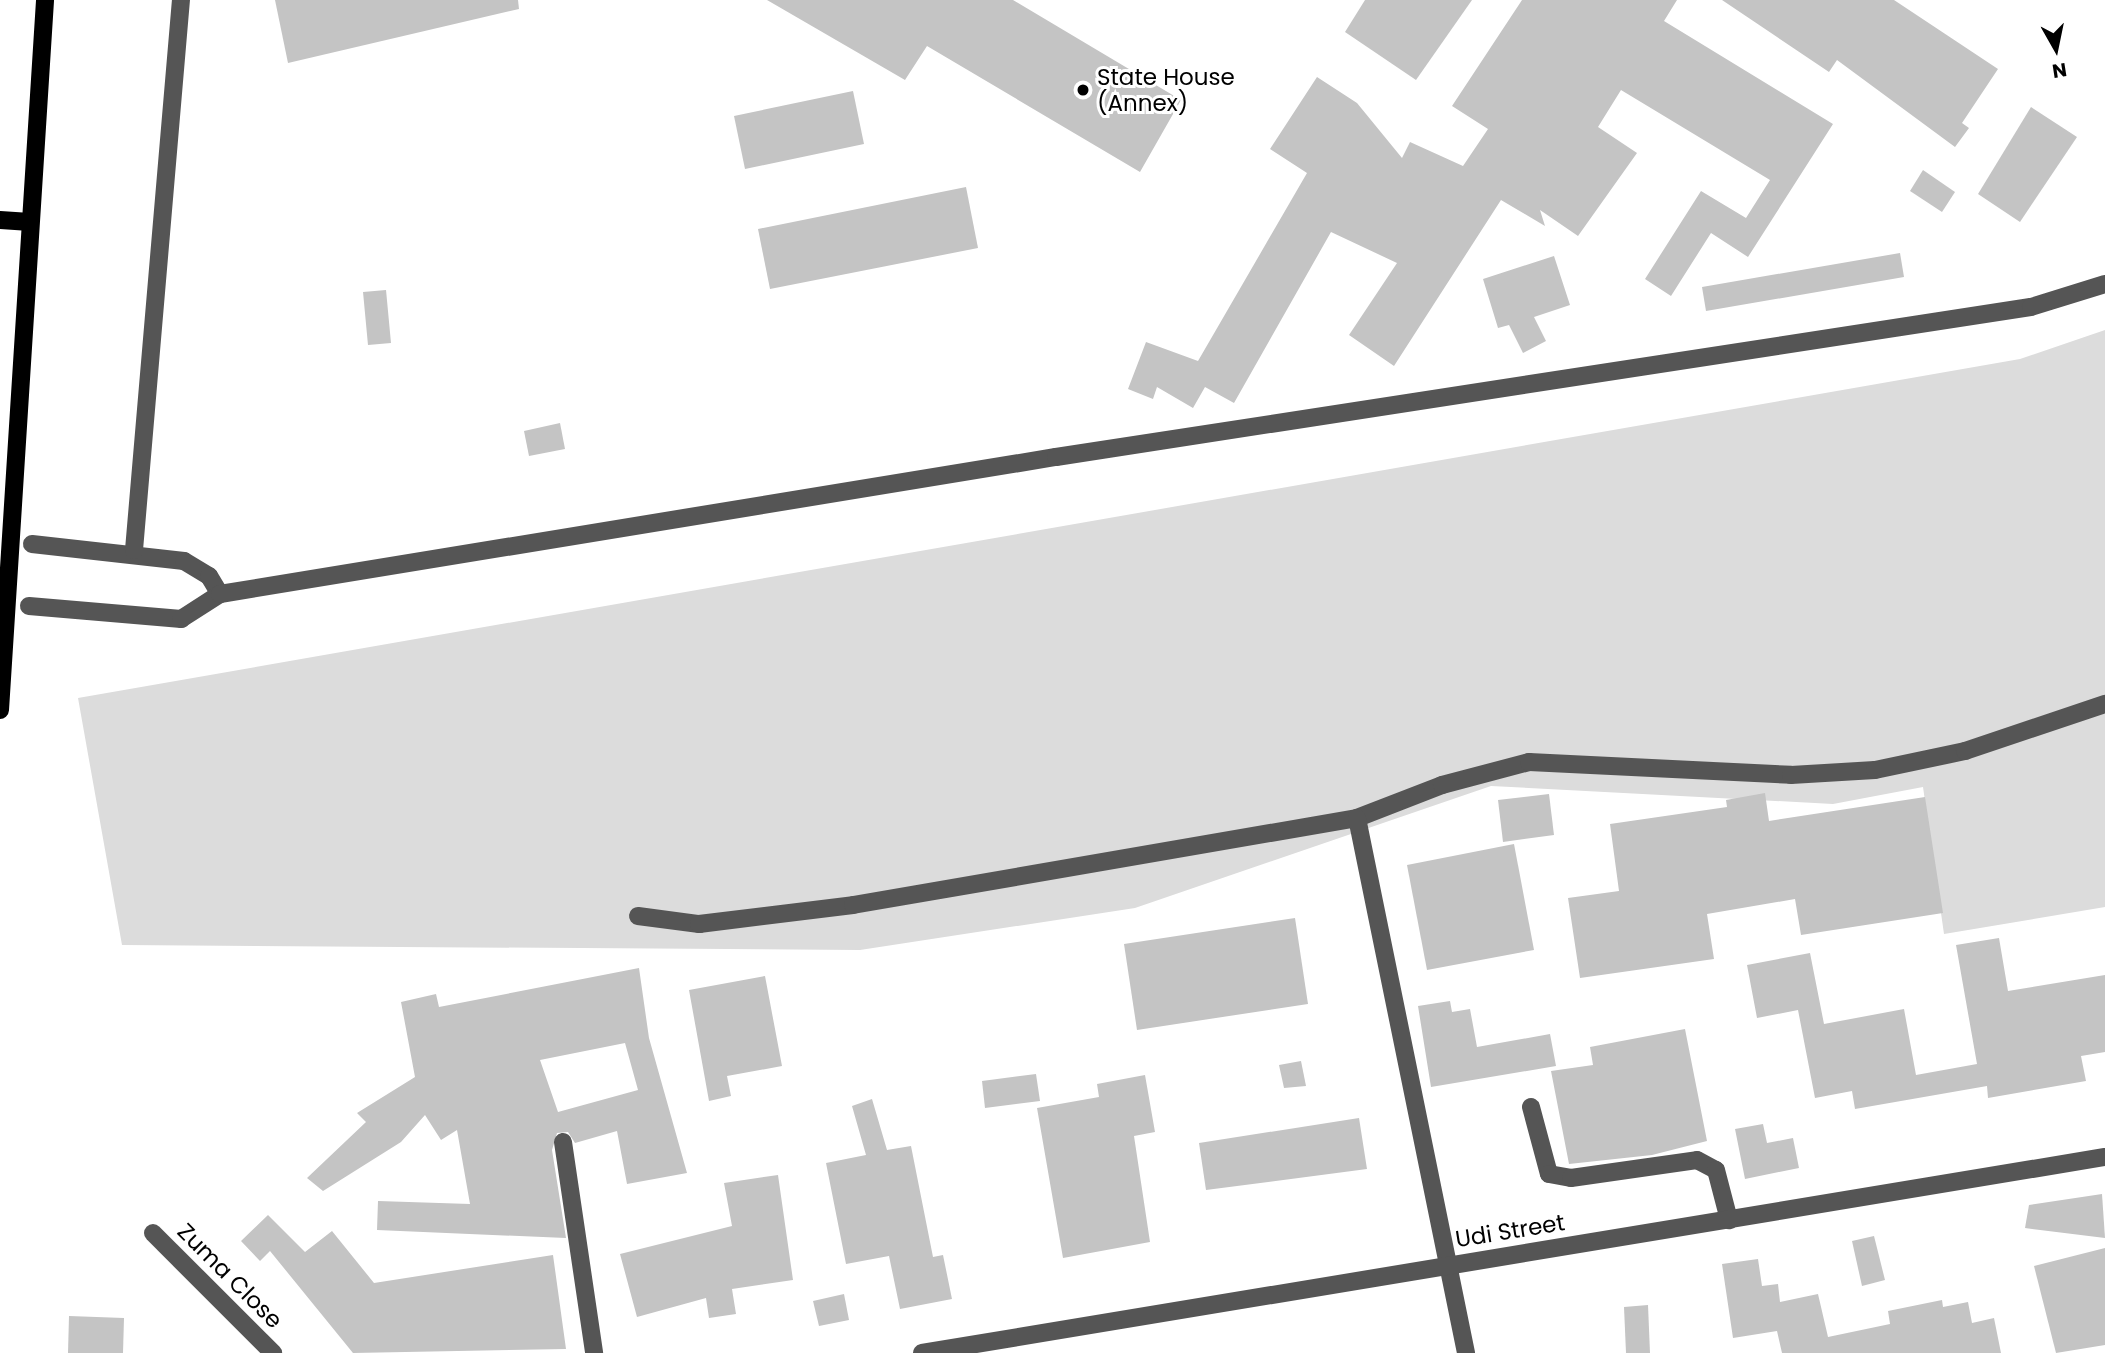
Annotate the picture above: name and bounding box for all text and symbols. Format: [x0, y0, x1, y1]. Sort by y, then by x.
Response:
north arrow [2021, 14, 2091, 84]
text: N [2050, 56, 2069, 85]
place label: State House (Annex) [1097, 63, 1235, 117]
marker: State House (Annex) [1075, 82, 1091, 98]
street label: Udi Street [1453, 1209, 1567, 1253]
street label: Zuma Close [172, 1218, 288, 1334]

